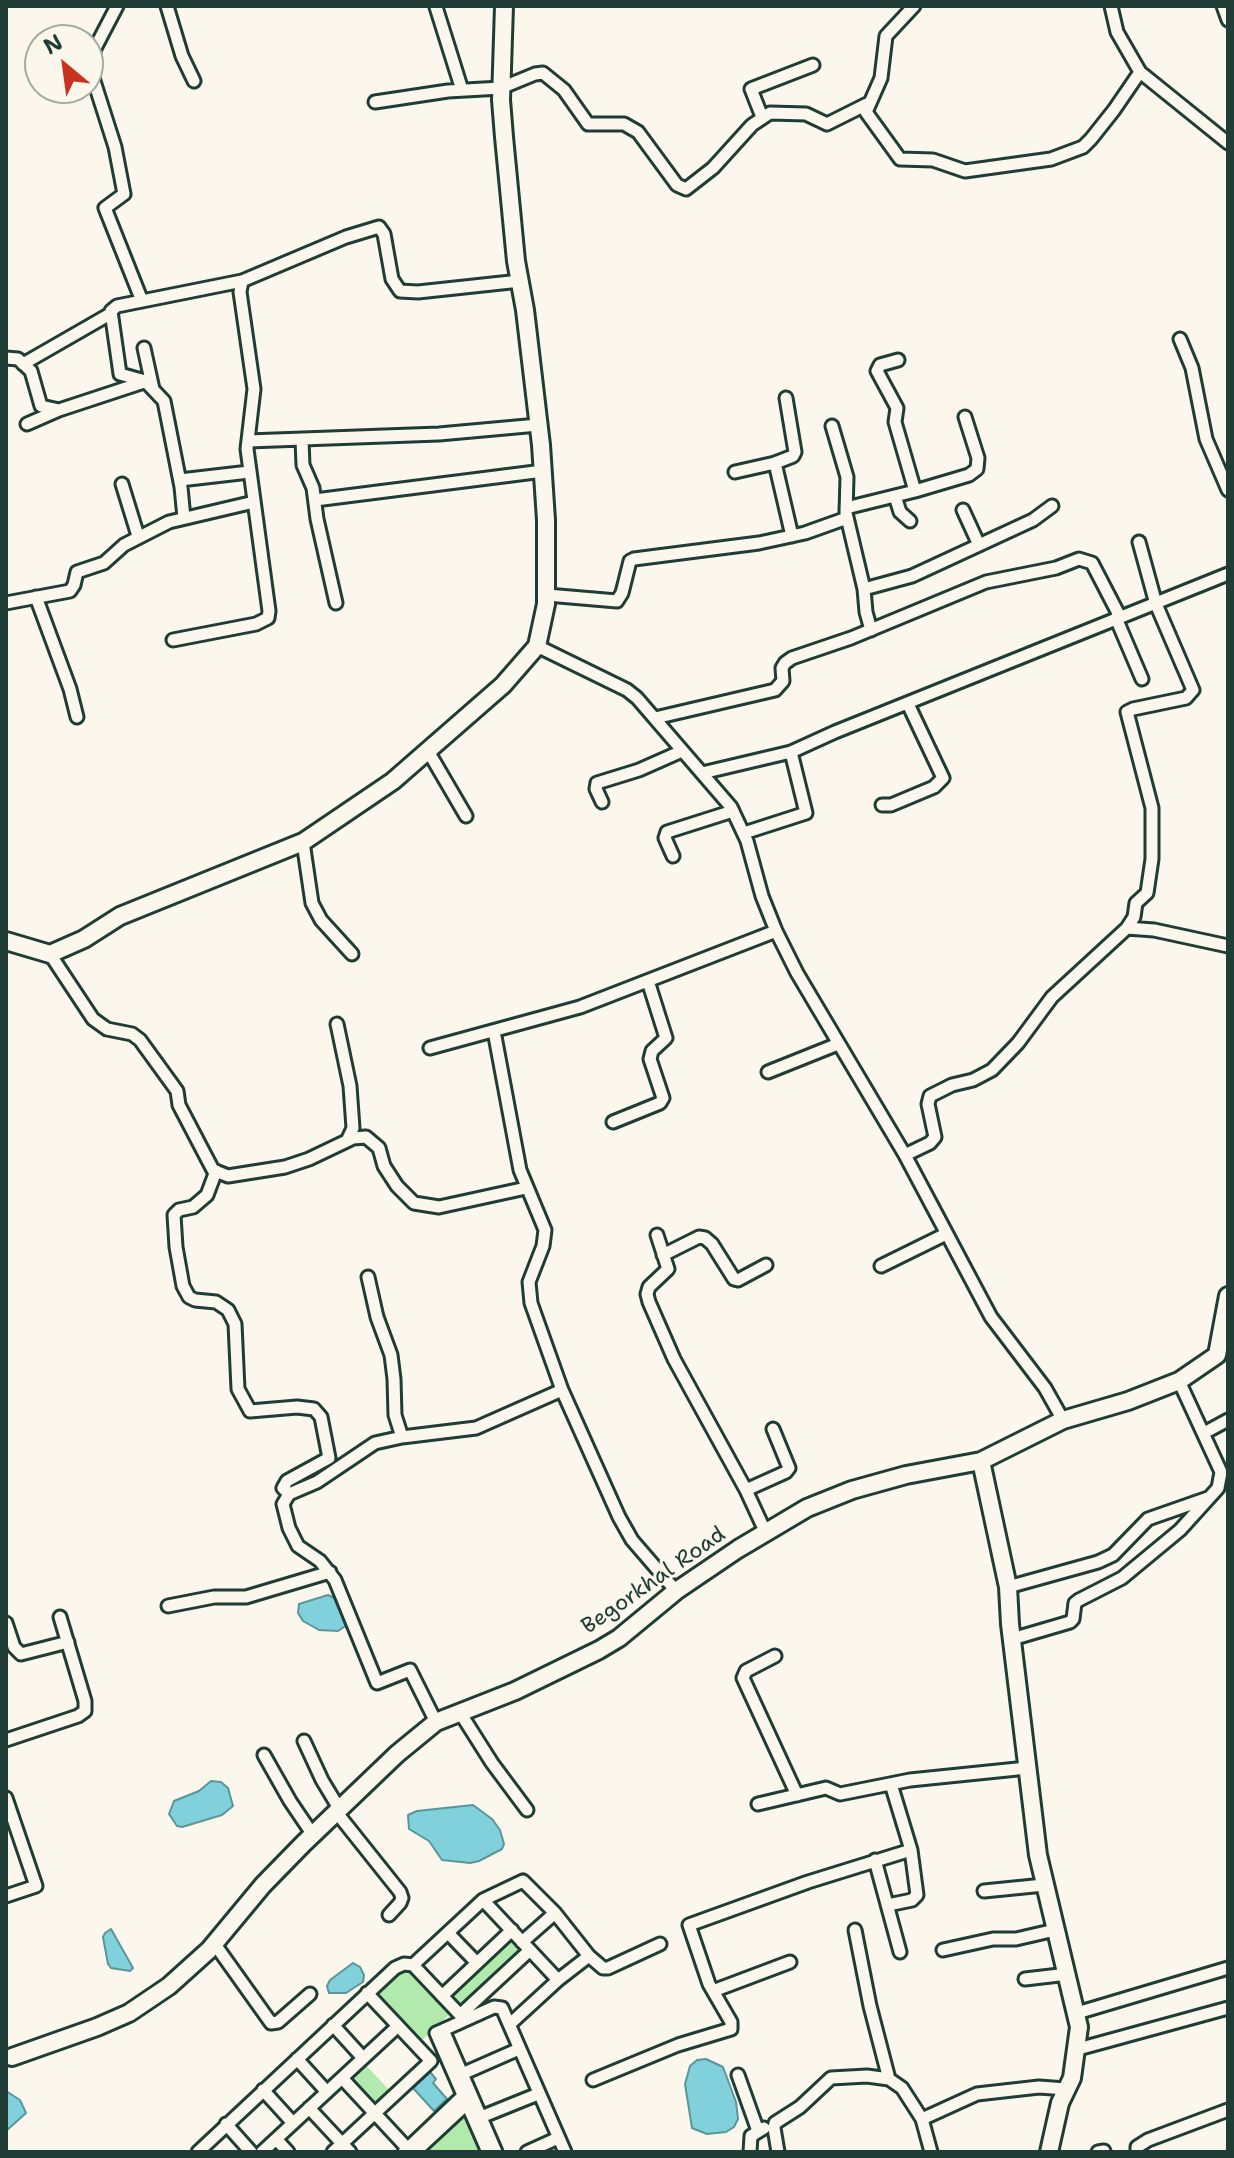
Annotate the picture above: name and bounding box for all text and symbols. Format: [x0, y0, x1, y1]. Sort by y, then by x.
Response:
north arrow [24, 24, 104, 104]
text: N [38, 27, 68, 61]
street label: Begorkhal Road [577, 1522, 731, 1640]

